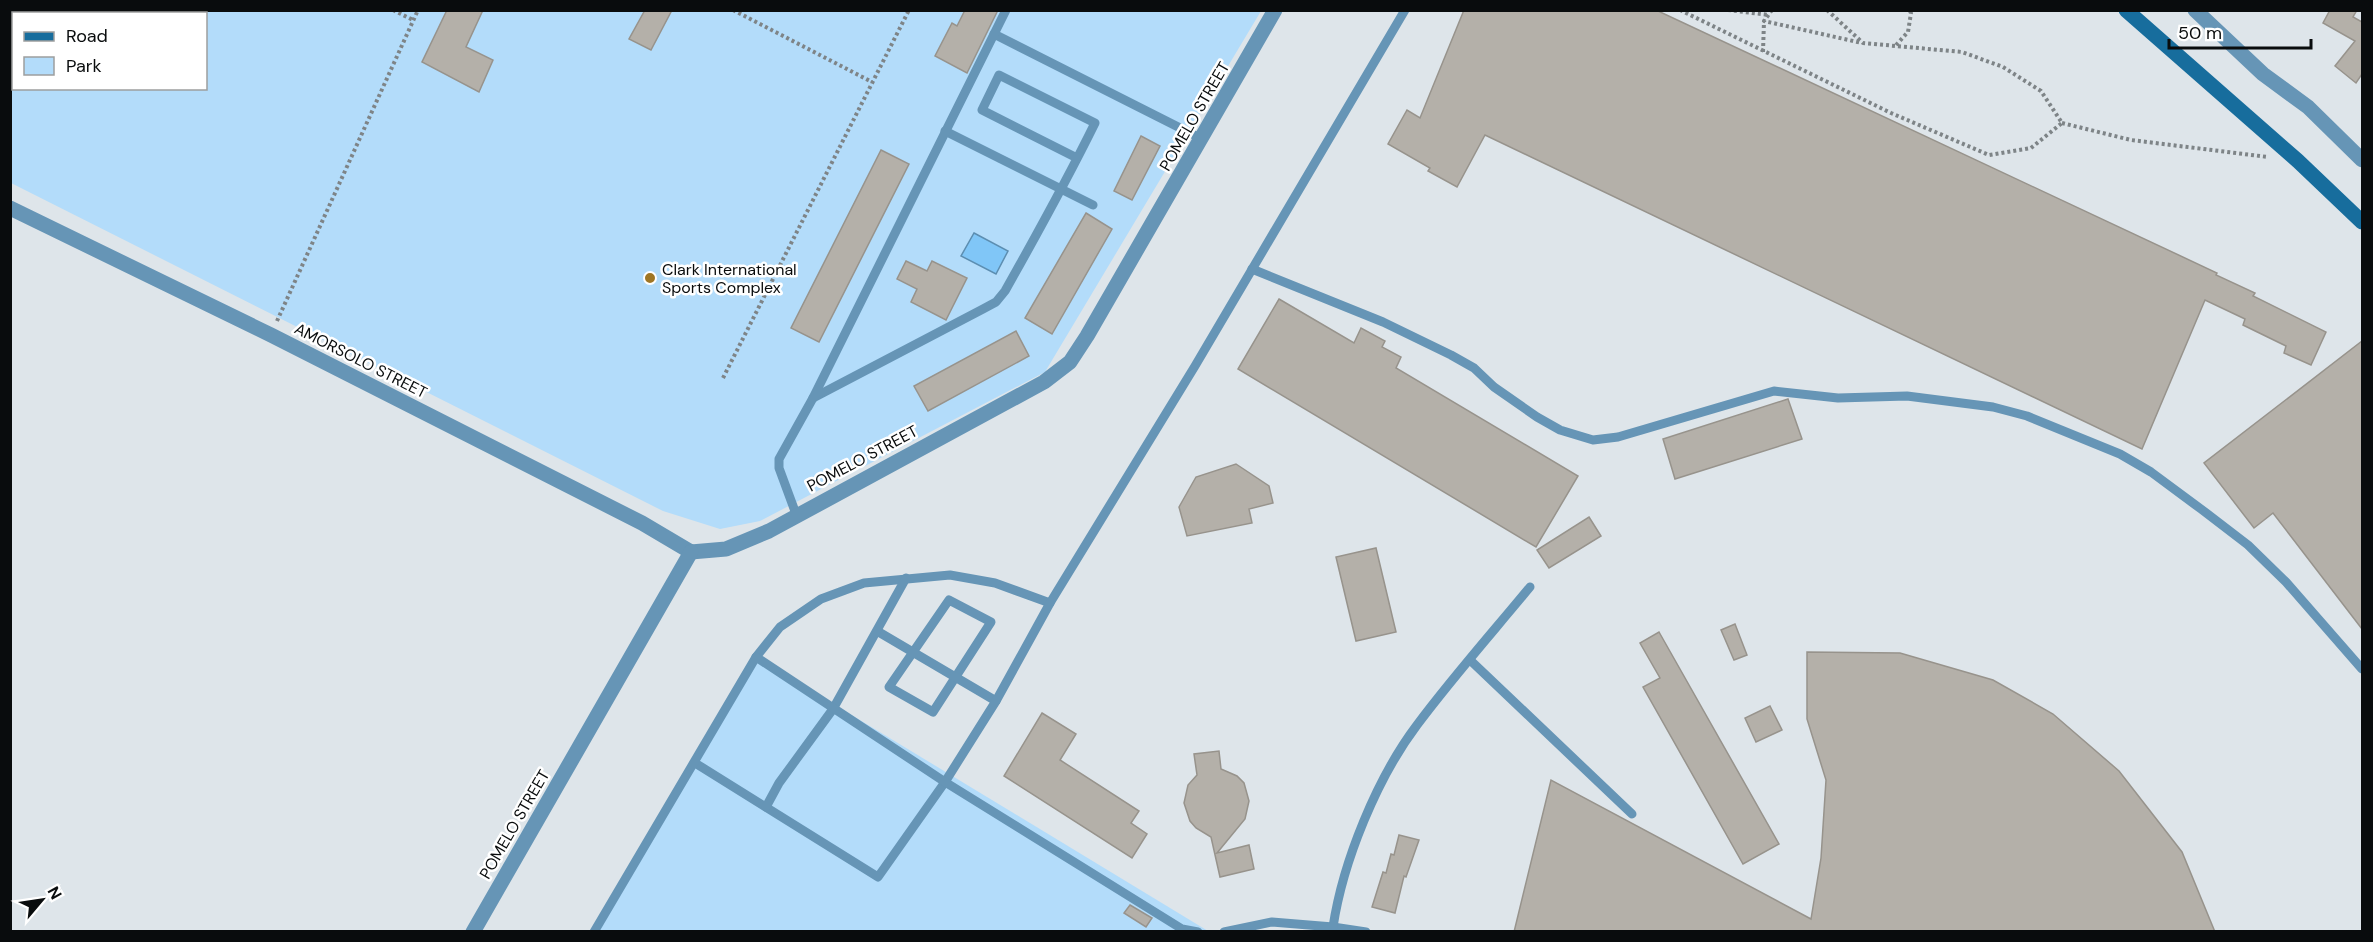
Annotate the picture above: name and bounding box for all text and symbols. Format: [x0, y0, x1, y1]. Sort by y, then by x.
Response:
legend [12, 12, 207, 90]
scale bar [2169, 12, 2312, 50]
text: 50 m [2178, 21, 2222, 45]
text: Road [66, 24, 108, 48]
text: Park [66, 54, 102, 78]
street label: POMELO STREET [1155, 58, 1234, 175]
place label: Clark International Sports Complex [662, 259, 797, 298]
marker: Clark International Sports Complex [643, 271, 657, 285]
street label: AMORSOLO STREET [291, 318, 431, 403]
street label: POMELO STREET [803, 420, 921, 497]
street label: POMELO STREET [475, 766, 554, 883]
north arrow [12, 870, 72, 930]
text: N [43, 883, 67, 903]

